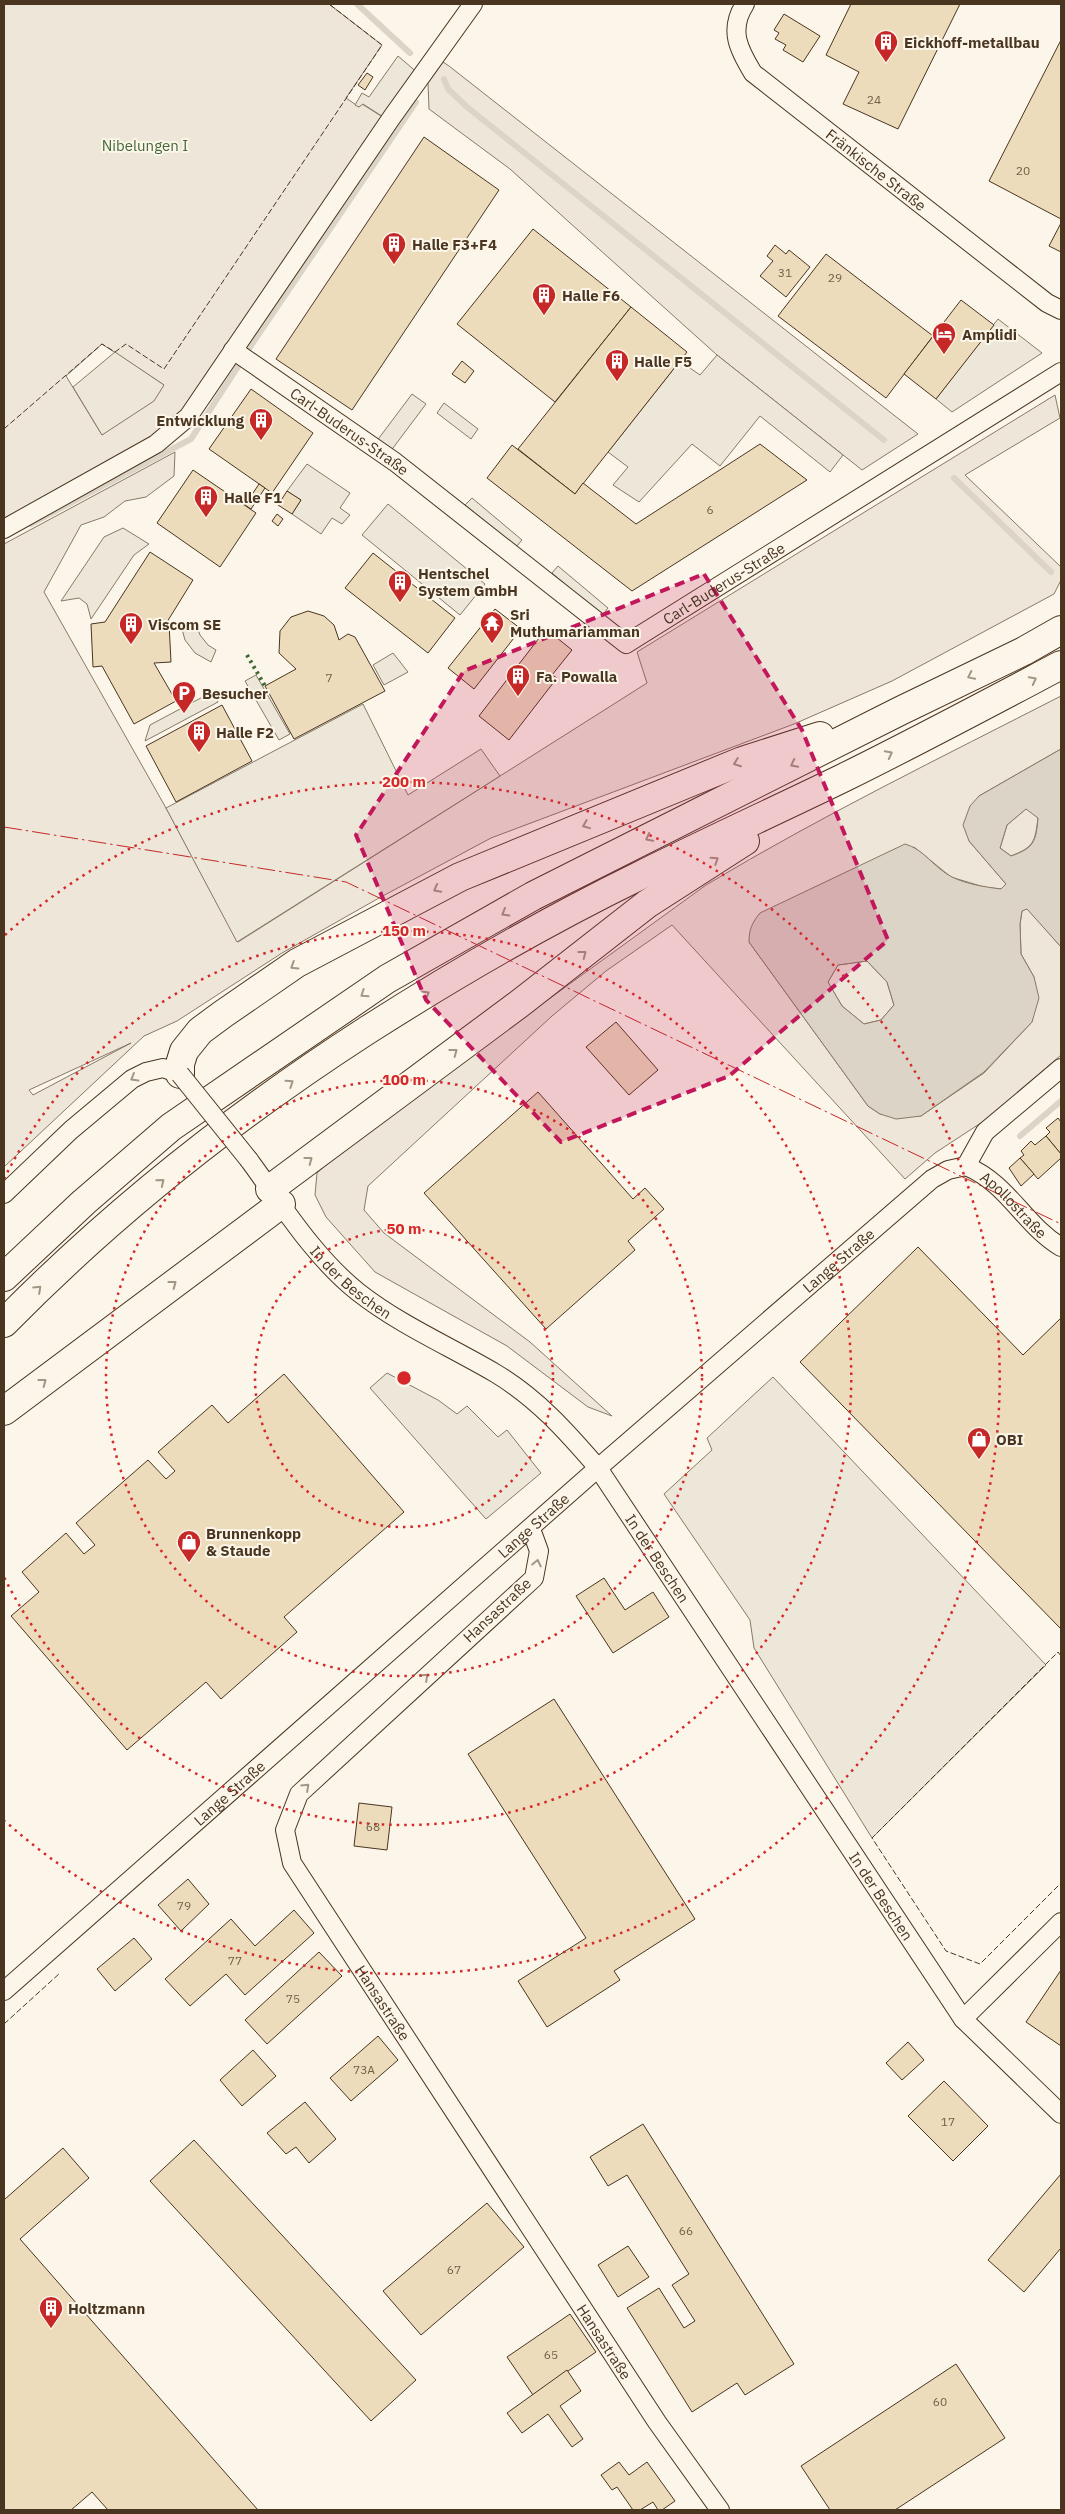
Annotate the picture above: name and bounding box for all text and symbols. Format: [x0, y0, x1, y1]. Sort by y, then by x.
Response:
building icon: Eickhoff-metallbau [873, 29, 899, 63]
place label: Eickhoff-metallbau [904, 33, 1040, 52]
house number: 24 [867, 92, 881, 107]
street label: Fränkische Straße [822, 124, 930, 215]
park label: Nibelungen I [102, 136, 188, 155]
house number: 20 [1016, 163, 1030, 178]
building icon: Halle F3+F4 [381, 231, 407, 265]
place label: Halle F3+F4 [412, 235, 497, 254]
house number: 31 [778, 265, 792, 280]
house number: 29 [828, 270, 842, 285]
building icon: Halle F6 [531, 282, 557, 316]
place label: Halle F6 [562, 286, 620, 305]
hotel icon: Amplidi [931, 321, 957, 355]
place label: Amplidi [962, 325, 1017, 344]
building icon: Halle F5 [604, 348, 630, 382]
place label: Halle F5 [634, 352, 692, 371]
street label: Carl-Buderus-Straße [287, 383, 413, 479]
building icon: Entwicklung [248, 407, 274, 441]
place label: Entwicklung [156, 411, 245, 430]
building icon: Halle F1 [193, 484, 219, 518]
place label: Halle F1 [224, 488, 282, 507]
house number: 6 [706, 502, 714, 517]
street label: Carl-Buderus-Straße [659, 538, 788, 628]
place label: Hentschel System GmbH [418, 564, 518, 600]
building icon: Hentschel System GmbH [387, 569, 413, 603]
place label: Sri Muthumariamman [510, 605, 640, 641]
temple icon: Sri Muthumariamman [479, 610, 505, 644]
building icon: Viscom SE [118, 611, 144, 645]
place label: Viscom SE [148, 615, 221, 634]
building icon: Fa. Powalla [505, 663, 531, 697]
place label: Fa. Powalla [536, 667, 618, 686]
house number: 7 [325, 670, 333, 685]
one-way arrow [967, 670, 976, 681]
one-way arrow [1028, 676, 1037, 686]
parking icon: Besucher [171, 680, 197, 714]
place label: Besucher [202, 684, 268, 703]
building icon: Halle F2 [186, 719, 212, 753]
place label: Halle F2 [216, 723, 274, 742]
one-way arrow [883, 750, 892, 760]
one-way arrow [733, 757, 742, 767]
one-way arrow [790, 758, 799, 768]
text: 200 m [382, 772, 426, 791]
one-way arrow [583, 819, 591, 829]
one-way arrow [645, 832, 654, 842]
one-way arrow [710, 857, 719, 866]
one-way arrow [434, 883, 443, 893]
one-way arrow [501, 906, 510, 916]
text: 150 m [382, 921, 426, 940]
one-way arrow [577, 951, 586, 959]
one-way arrow [290, 959, 299, 969]
one-way arrow [361, 988, 370, 997]
one-way arrow [420, 991, 429, 1001]
one-way arrow [448, 1049, 458, 1058]
text: 100 m [382, 1070, 426, 1089]
one-way arrow [130, 1072, 139, 1082]
one-way arrow [284, 1080, 293, 1089]
one-way arrow [303, 1157, 313, 1166]
street label: Apollostraße [977, 1167, 1051, 1242]
one-way arrow [155, 1180, 164, 1188]
text: 50 m [387, 1219, 421, 1238]
street label: Lange Straße [798, 1224, 878, 1297]
street label: In der Beschen [306, 1241, 395, 1323]
one-way arrow [167, 1282, 176, 1290]
one-way arrow [33, 1286, 42, 1295]
centre of rings [395, 1369, 413, 1387]
one-way arrow [37, 1379, 47, 1388]
shop icon: OBI [966, 1426, 992, 1460]
place label: OBI [996, 1430, 1023, 1449]
street label: Lange Straße [493, 1489, 573, 1562]
street label: In der Beschen [622, 1510, 694, 1606]
place label: Brunnenkopp & Staude [206, 1524, 301, 1560]
shop icon: Brunnenkopp & Staude [176, 1529, 202, 1563]
one-way arrow [531, 1558, 542, 1567]
street label: Hansastraße [459, 1574, 535, 1646]
one-way arrow [420, 1674, 429, 1683]
street label: Lange Straße [189, 1756, 269, 1829]
one-way arrow [300, 1784, 309, 1793]
house number: 68 [366, 1819, 380, 1834]
street label: In der Beschen [845, 1848, 918, 1944]
house number: 79 [177, 1898, 191, 1913]
house number: 77 [228, 1953, 242, 1968]
street label: Hansastraße [352, 1961, 415, 2044]
house number: 75 [286, 1991, 300, 2006]
house number: 73A [353, 2062, 375, 2077]
house number: 17 [941, 2114, 955, 2129]
house number: 66 [679, 2223, 693, 2238]
house number: 67 [447, 2262, 461, 2277]
building icon: Holtzmann [38, 2295, 64, 2329]
place label: Holtzmann [68, 2299, 145, 2318]
street label: Hansastraße [573, 2300, 636, 2383]
house number: 65 [544, 2347, 558, 2362]
house number: 60 [933, 2394, 947, 2409]

